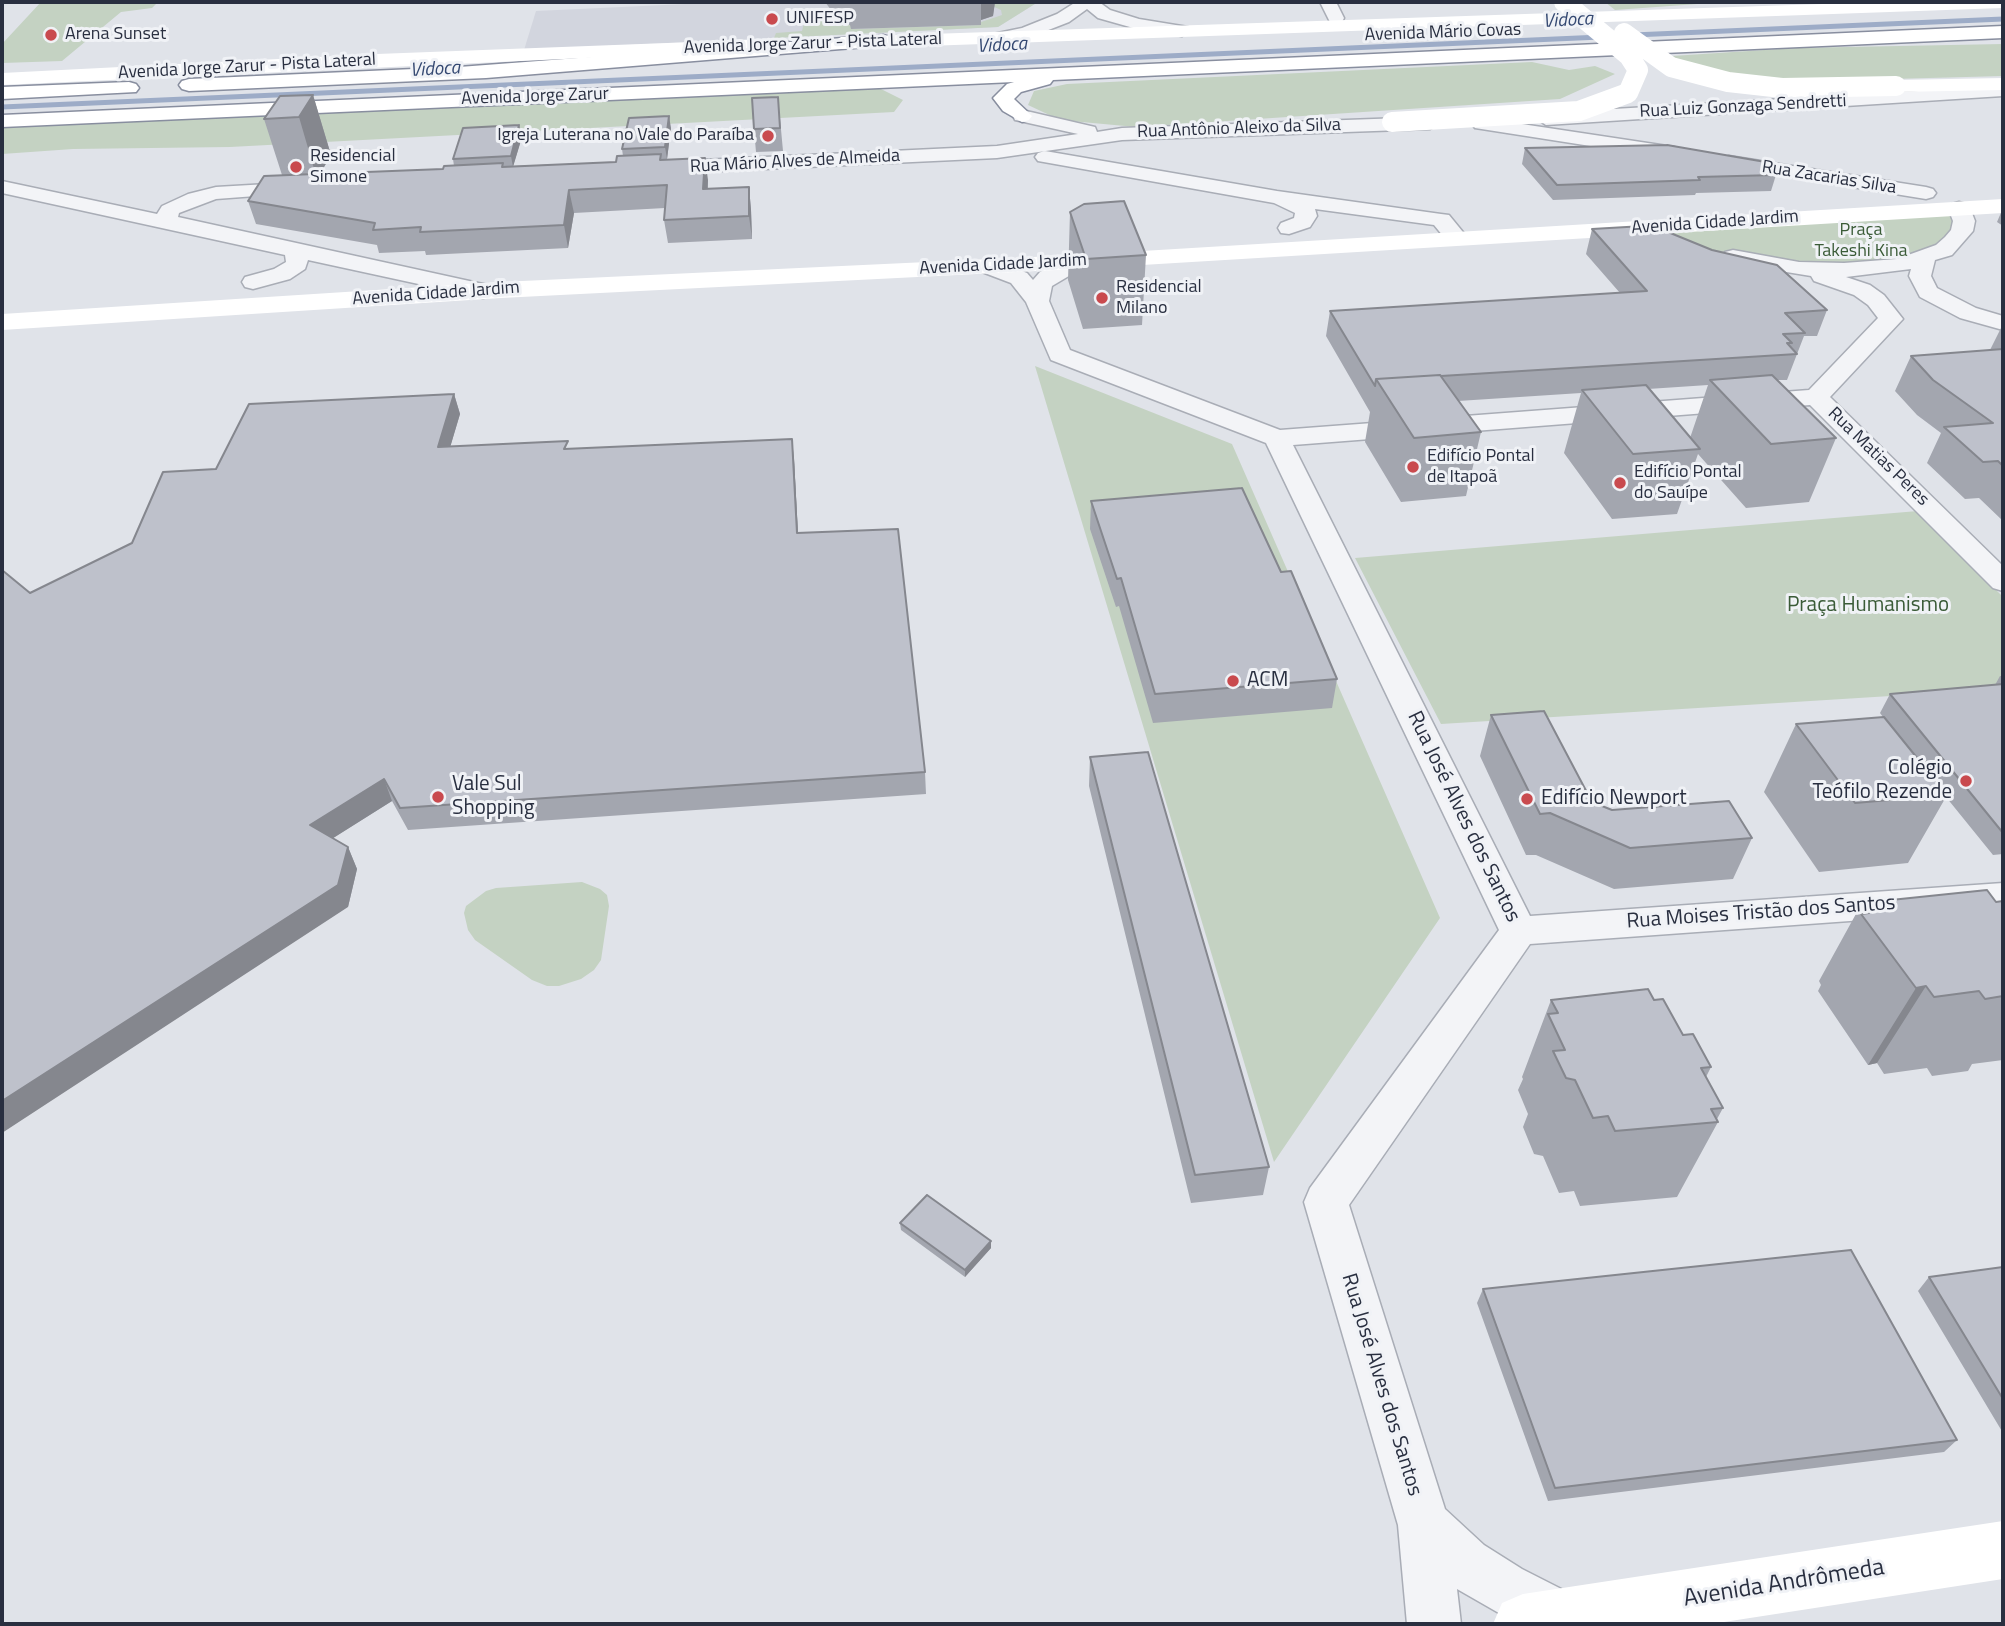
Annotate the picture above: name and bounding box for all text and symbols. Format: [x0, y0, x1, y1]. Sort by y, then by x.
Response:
place label: UNIFESP [786, 8, 854, 30]
water label: Vidoca [1542, 8, 1594, 34]
marker: UNIFESP [764, 11, 780, 27]
street label: Avenida Mário Covas [1364, 19, 1522, 47]
place label: Arena Sunset [65, 24, 166, 46]
marker: Arena Sunset [43, 27, 59, 43]
street label: Avenida Jorge Zarur - Pista Lateral [684, 29, 942, 59]
water label: Vidoca [976, 33, 1028, 59]
street label: Avenida Jorge Zarur - Pista Lateral [117, 49, 377, 85]
water label: Vidoca [409, 57, 461, 83]
street label: Avenida Jorge Zarur [461, 84, 609, 110]
street label: Rua Luiz Gonzaga Sendretti [1639, 91, 1847, 123]
street label: Rua Antônio Aleixo da Silva [1137, 115, 1341, 143]
place label: Igreja Luterana no Vale do Paraíba [497, 125, 754, 147]
marker: Igreja Luterana no Vale do Paraíba [760, 128, 776, 144]
place label: Residencial Simone [310, 146, 396, 188]
street label: Rua Mário Alves de Almeida [689, 146, 901, 178]
street label: Rua Zacarias Silva [1760, 157, 1898, 199]
marker: Residencial Simone [288, 159, 304, 175]
street label: Avenida Cidade Jardim [1631, 206, 1799, 240]
park label: Praça Takeshi Kina [1814, 220, 1908, 262]
street label: Avenida Cidade Jardim [919, 250, 1087, 280]
street label: Avenida Cidade Jardim [352, 277, 520, 311]
place label: Residencial Milano [1116, 277, 1202, 320]
marker: Residencial Milano [1094, 290, 1110, 306]
street label: Rua Matias Peres [1823, 403, 1933, 511]
place label: Edifício Pontal de Itapoã [1427, 446, 1535, 489]
marker: Edifício Pontal de Itapoã [1405, 459, 1421, 475]
place label: Edifício Pontal do Sauípe [1634, 462, 1742, 504]
marker: Edifício Pontal do Sauípe [1612, 475, 1628, 491]
park label: Praça Humanismo [1787, 593, 1949, 619]
place label: ACM [1247, 668, 1288, 694]
marker: ACM [1225, 673, 1241, 689]
street label: Rua José Alves dos Santos [1401, 707, 1525, 927]
place label: Colégio Teófilo Rezende [1813, 756, 1952, 806]
place label: Vale Sul Shopping [452, 772, 535, 822]
marker: Colégio Teófilo Rezende [1958, 773, 1974, 789]
place label: Edifício Newport [1541, 786, 1687, 812]
marker: Vale Sul Shopping [430, 789, 446, 805]
marker: Edifício Newport [1519, 791, 1535, 807]
street label: Rua Moises Tristão dos Santos [1626, 891, 1896, 935]
street label: Rua José Alves dos Santos [1335, 1271, 1427, 1499]
street label: Avenida Andrômeda [1682, 1554, 1886, 1614]

